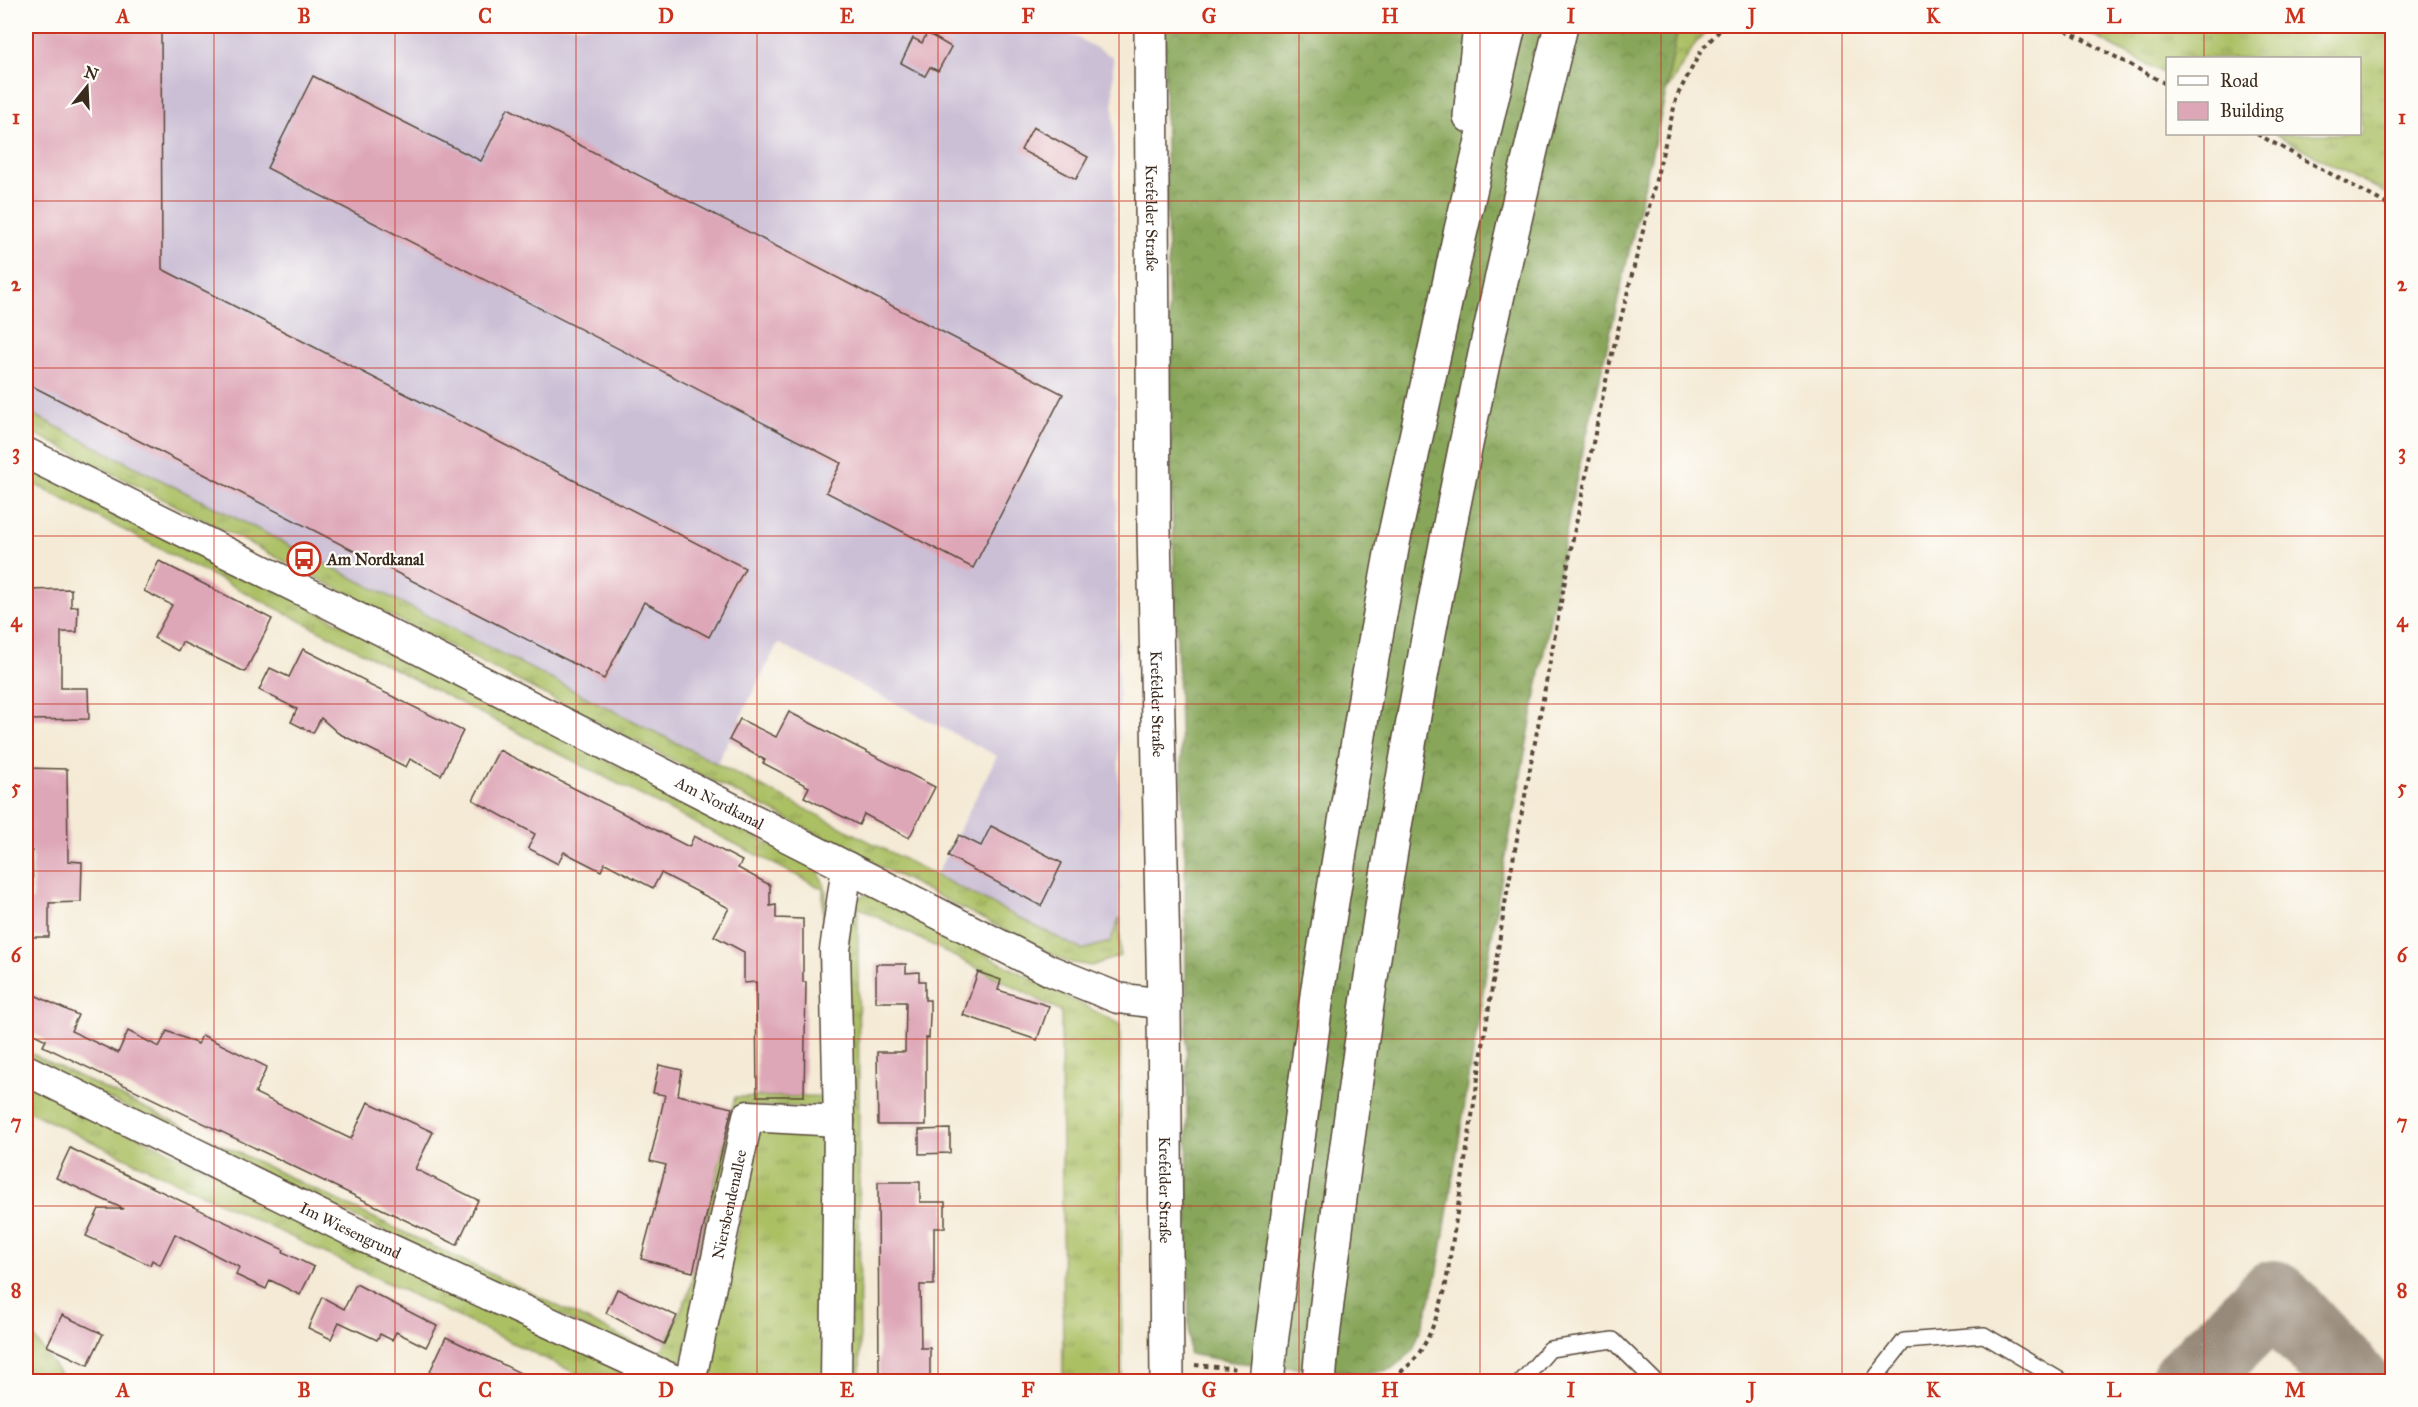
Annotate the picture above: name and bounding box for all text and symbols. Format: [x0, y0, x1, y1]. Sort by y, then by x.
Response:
text: A [114, 4, 130, 28]
text: B [297, 4, 311, 28]
text: C [478, 4, 492, 28]
text: D [658, 4, 674, 28]
text: E [840, 4, 855, 28]
text: F [1021, 4, 1035, 28]
text: G [1202, 4, 1217, 28]
text: H [1381, 4, 1399, 28]
text: I [1567, 4, 1576, 28]
text: J [1745, 4, 1757, 30]
text: K [1926, 4, 1941, 28]
text: L [2107, 4, 2122, 28]
text: M [2285, 4, 2306, 28]
north arrow [57, 57, 117, 117]
legend [2166, 57, 2361, 135]
text: N [82, 62, 101, 84]
text: Road [2220, 70, 2258, 92]
text: Building [2220, 100, 2284, 123]
text: 1 [12, 105, 20, 129]
text: 1 [2398, 105, 2406, 129]
street label: Krefelder Straße [1142, 164, 1162, 272]
text: 2 [11, 272, 22, 296]
text: 2 [2397, 272, 2408, 296]
text: 3 [12, 440, 20, 465]
text: 3 [2398, 440, 2406, 465]
bus stop icon: Am Nordkanal [286, 541, 322, 577]
place label: Am Nordkanal [326, 550, 425, 569]
text: 4 [10, 608, 22, 633]
text: 4 [2396, 608, 2408, 633]
street label: Krefelder Straße [1147, 650, 1168, 758]
street label: Am Nordkanal [672, 772, 768, 833]
text: 5 [11, 775, 21, 799]
text: 5 [2397, 775, 2407, 799]
text: 6 [11, 943, 23, 967]
text: 6 [2397, 943, 2409, 967]
text: 7 [11, 1110, 22, 1134]
text: 7 [2397, 1110, 2408, 1134]
street label: Krefelder Straße [1156, 1136, 1175, 1244]
street label: Niersbendenallee [708, 1147, 750, 1261]
street label: Im Wiesengrund [297, 1197, 404, 1262]
text: 8 [11, 1278, 21, 1302]
text: 8 [2397, 1278, 2407, 1302]
text: A [114, 1378, 130, 1402]
text: B [297, 1378, 311, 1402]
text: C [478, 1378, 492, 1402]
text: D [658, 1378, 674, 1402]
text: E [840, 1378, 855, 1402]
text: F [1021, 1378, 1035, 1402]
text: G [1202, 1378, 1217, 1402]
text: H [1381, 1378, 1399, 1402]
text: I [1567, 1378, 1576, 1402]
text: J [1745, 1378, 1757, 1404]
text: K [1926, 1378, 1941, 1402]
text: L [2107, 1378, 2122, 1402]
text: M [2285, 1378, 2306, 1402]

